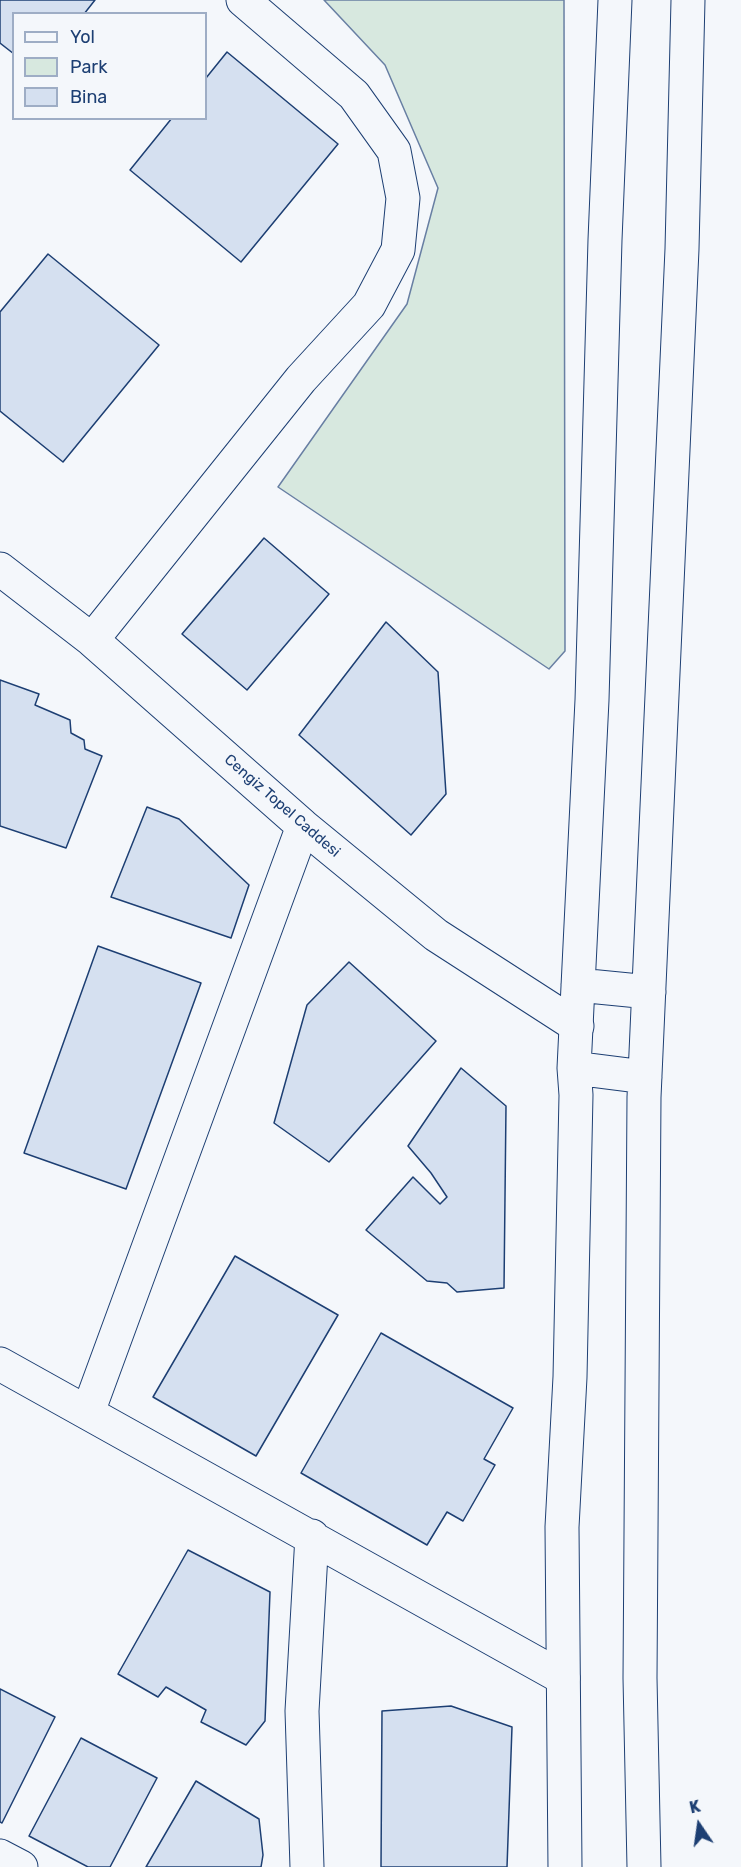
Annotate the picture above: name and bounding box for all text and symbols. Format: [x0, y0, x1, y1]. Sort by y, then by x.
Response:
legend [12, 12, 207, 120]
text: Yol [70, 26, 95, 48]
text: Park [70, 56, 107, 78]
text: Bina [70, 86, 107, 108]
street label: Cengiz Topel Caddesi [220, 751, 344, 861]
north arrow [669, 1795, 729, 1855]
text: K [688, 1797, 702, 1817]

